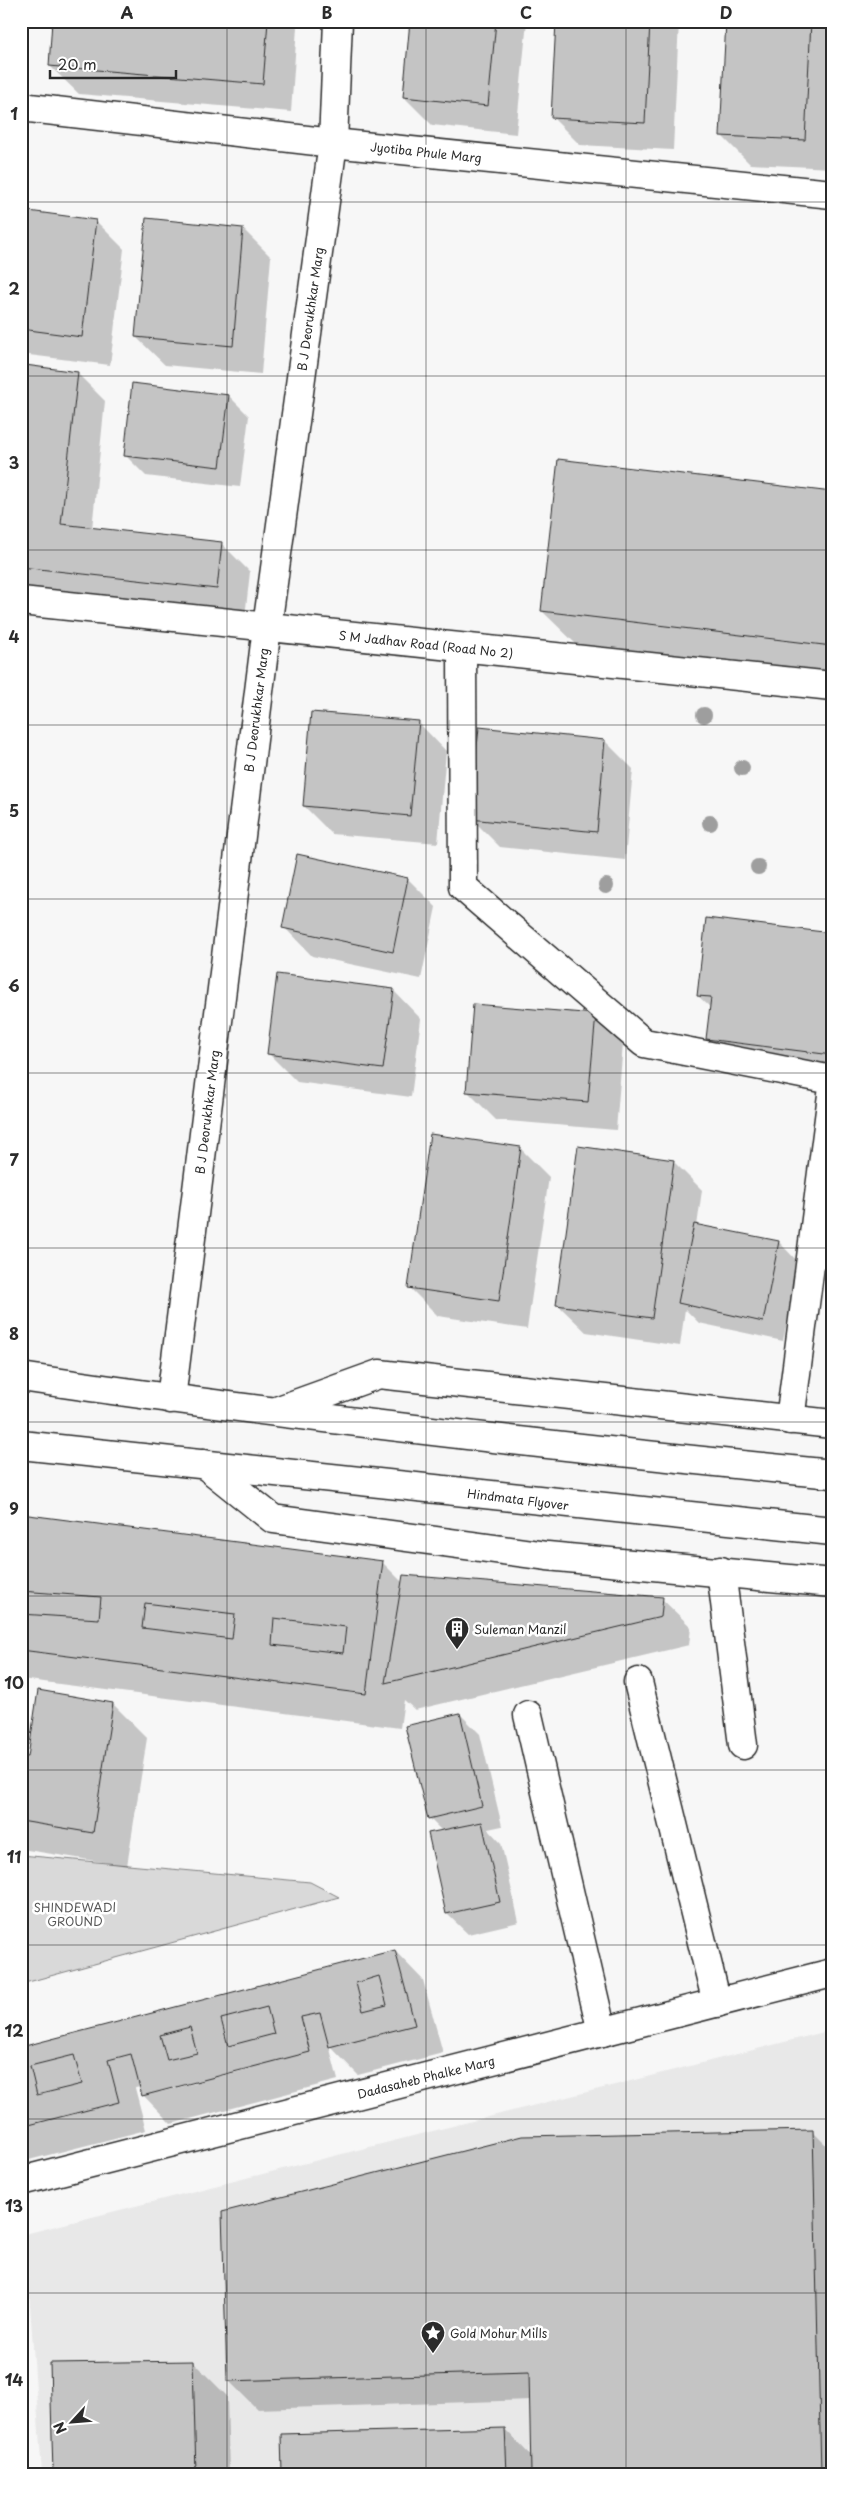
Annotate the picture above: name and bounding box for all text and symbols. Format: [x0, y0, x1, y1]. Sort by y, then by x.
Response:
text: A [121, 0, 134, 24]
text: B [322, 0, 333, 24]
text: C [520, 0, 532, 24]
text: D [720, 0, 732, 24]
scale bar [50, 48, 176, 80]
text: 20 m [58, 52, 97, 75]
text: 1 [10, 101, 18, 125]
street label: Jyotiba Phule Marg [369, 137, 483, 167]
street label: B J Deorukhkar Marg [292, 246, 328, 372]
text: 2 [8, 276, 20, 300]
text: 3 [9, 450, 19, 474]
text: 4 [9, 624, 20, 648]
street label: S M Jadhav Road (Road No 2) [338, 626, 514, 662]
street label: B J Deorukhkar Marg [239, 647, 273, 773]
text: 5 [9, 798, 19, 822]
text: 6 [8, 973, 20, 997]
street label: B J Deorukhkar Marg [190, 1049, 224, 1175]
text: 7 [9, 1147, 19, 1171]
text: 8 [9, 1321, 19, 1345]
street label: Hindmata Flyover [466, 1484, 570, 1514]
text: 9 [9, 1496, 19, 1520]
building icon: Suleman Manzil [444, 1616, 470, 1650]
place label: Suleman Manzil [474, 1620, 566, 1638]
text: 10 [4, 1670, 24, 1694]
text: 11 [7, 1844, 21, 1868]
park label: SHINDEWADI GROUND [34, 1898, 116, 1930]
text: 12 [5, 2018, 23, 2042]
street label: Dadasaheb Phalke Marg [355, 2051, 497, 2103]
text: 13 [5, 2193, 23, 2217]
place icon: Gold Mohur Mills [420, 2320, 446, 2354]
place label: Gold Mohur Mills [450, 2324, 548, 2342]
text: 14 [5, 2367, 23, 2391]
north arrow [48, 2398, 98, 2448]
text: N [48, 2418, 72, 2438]

